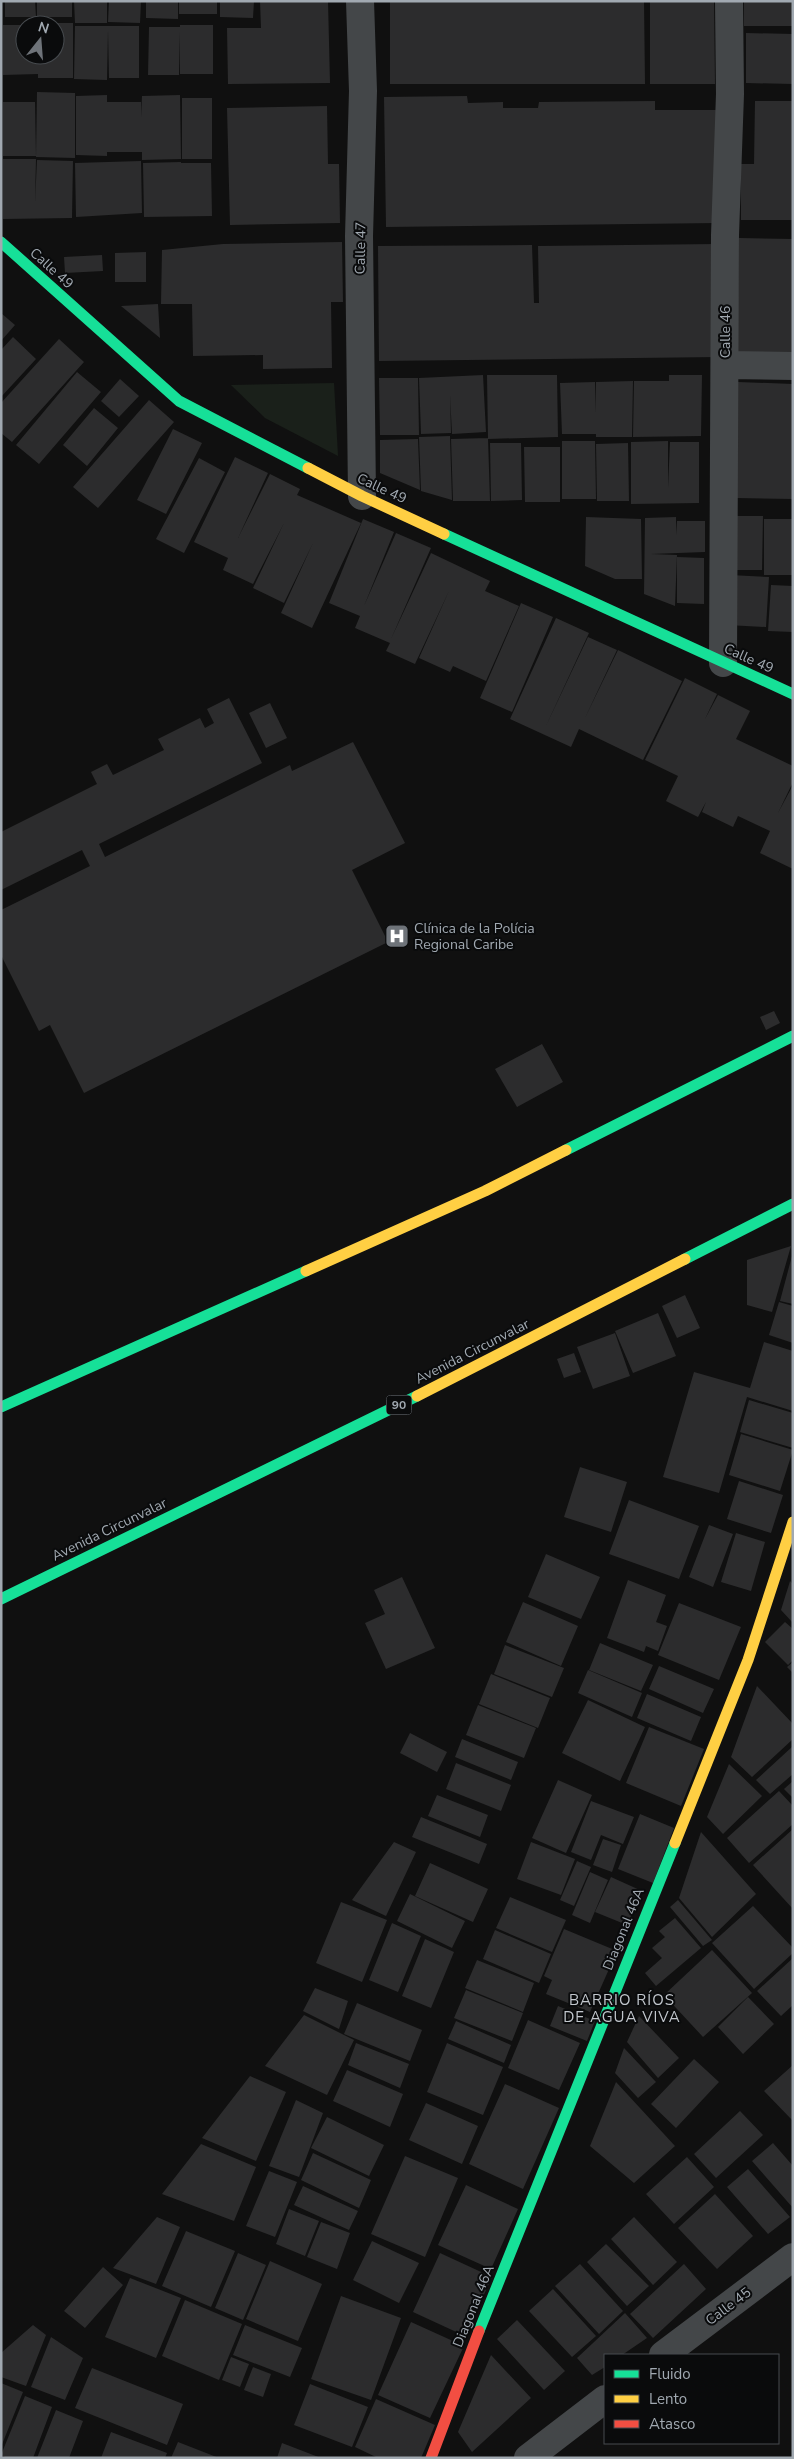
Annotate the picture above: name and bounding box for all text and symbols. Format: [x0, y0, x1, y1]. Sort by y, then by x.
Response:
north arrow [15, 15, 65, 65]
text: N [36, 17, 51, 39]
street label: Calle 47 [351, 222, 370, 275]
street label: Calle 49 [26, 244, 78, 293]
street label: Calle 46 [716, 306, 735, 358]
street label: Calle 49 [354, 469, 410, 508]
street label: Calle 49 [721, 639, 777, 678]
place label: Clínica de la Polícia Regional Caribe [414, 919, 535, 954]
hospital icon: Clínica de la Polícia Regional Caribe [384, 923, 410, 949]
street label: Avenida Circunvalar [412, 1314, 533, 1388]
road number: 90 [386, 1396, 412, 1414]
street label: Avenida Circunvalar [49, 1493, 170, 1566]
street label: Diagonal 46A [598, 1885, 649, 1973]
district label: BARRIO RÍOS DE AGUA VIVA [563, 1990, 681, 2027]
street label: Diagonal 46A [448, 2262, 499, 2350]
street label: Calle 45 [702, 2283, 755, 2330]
legend [604, 2354, 779, 2444]
text: Fluido [649, 2364, 691, 2384]
text: Lento [649, 2389, 687, 2409]
text: Atasco [649, 2414, 695, 2434]

